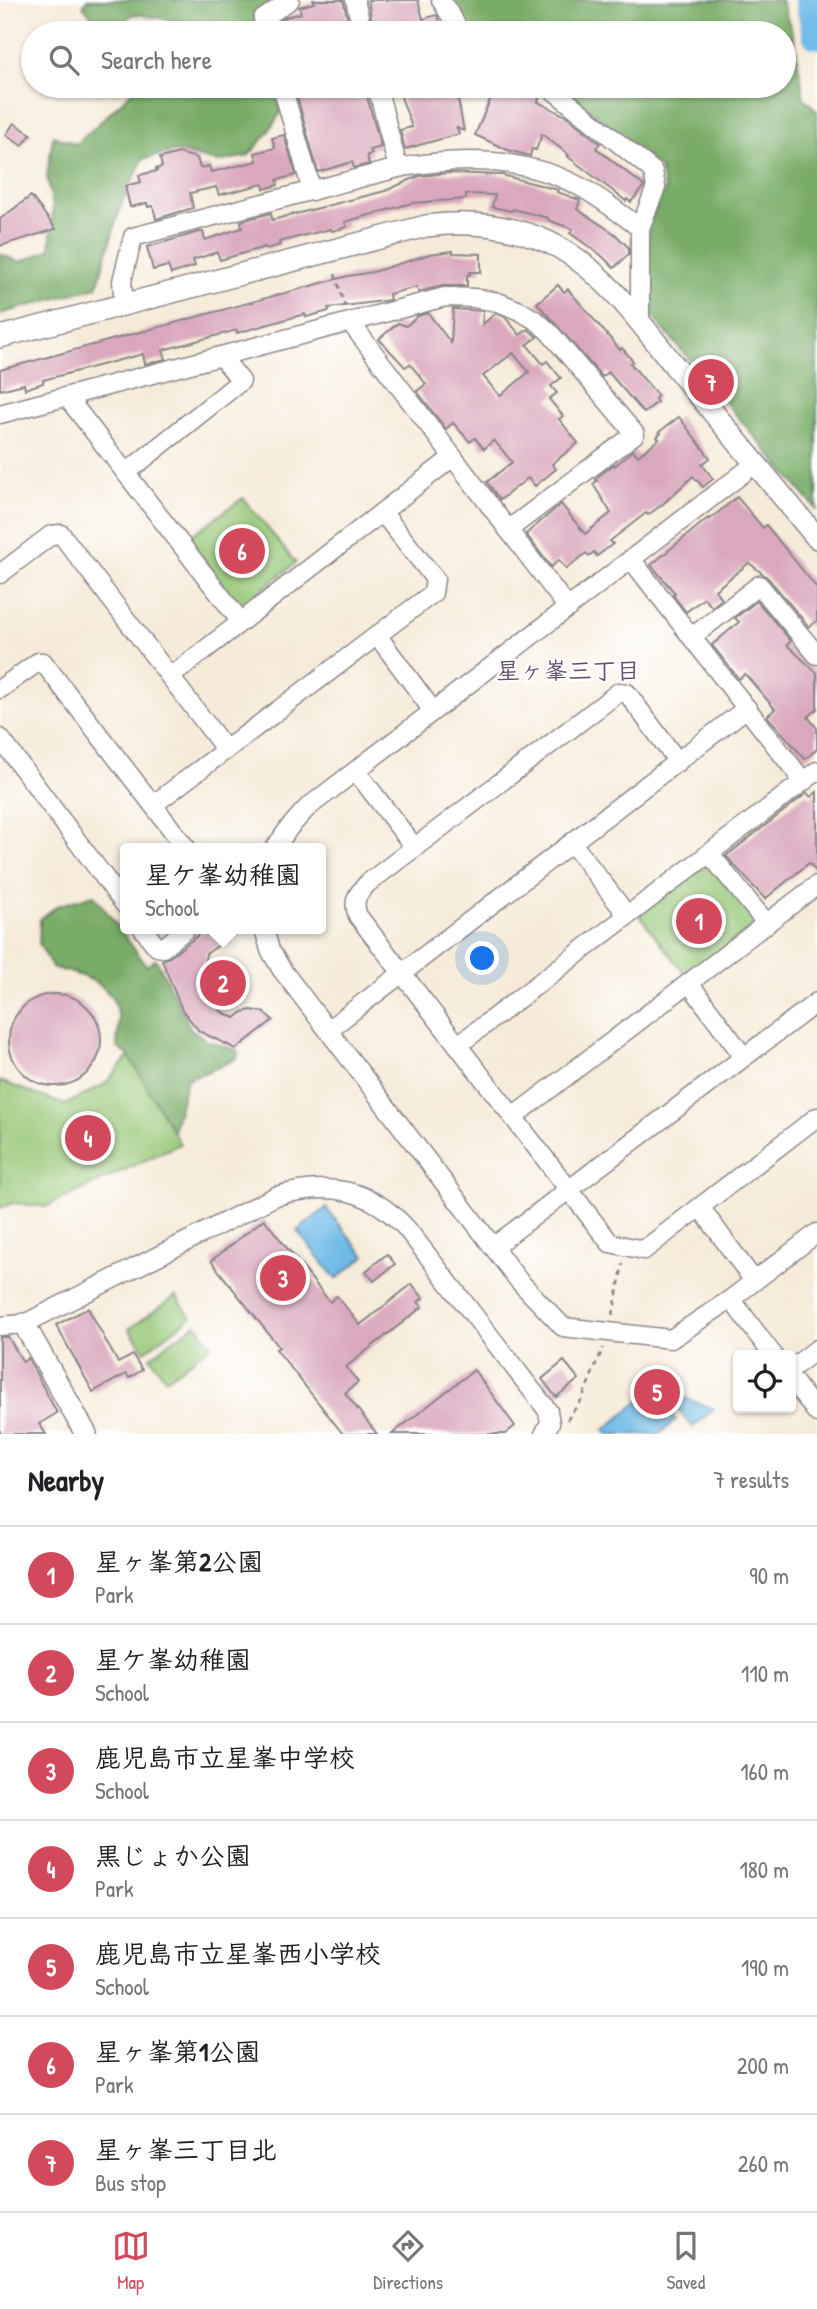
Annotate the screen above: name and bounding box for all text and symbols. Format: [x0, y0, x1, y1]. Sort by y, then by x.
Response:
search box [21, 21, 796, 98]
icon: search [45, 41, 83, 79]
text: Search here [101, 42, 212, 77]
pin: 7 [688, 356, 734, 408]
pin: 6 [219, 525, 265, 577]
district label: 星ヶ峯三丁目 [496, 654, 640, 686]
popup [120, 843, 326, 934]
text: 星ケ峯幼稚園 [145, 857, 301, 892]
text: School [145, 892, 199, 923]
pin: 1 [676, 895, 722, 947]
your location [465, 941, 499, 975]
pin: 2 [200, 957, 246, 1009]
pin: 4 [65, 1112, 111, 1164]
pin: 3 [260, 1252, 306, 1304]
map controls [733, 1350, 796, 1413]
button: locate [733, 1350, 796, 1413]
pin: 5 [634, 1366, 680, 1418]
text: Nearby [28, 1460, 104, 1500]
text: 7 results [713, 1464, 789, 1495]
text: 星ヶ峯第2公園 [95, 1544, 263, 1579]
text: 1 [47, 1560, 55, 1591]
text: 90 m [749, 1560, 789, 1591]
text: Park [95, 1579, 133, 1610]
text: 星ケ峯幼稚園 [95, 1642, 251, 1677]
text: 2 [46, 1658, 56, 1689]
text: 110 m [741, 1658, 789, 1689]
text: School [95, 1677, 149, 1708]
text: 鹿児島市立星峯中学校 [95, 1740, 355, 1775]
text: 3 [46, 1756, 56, 1787]
text: 160 m [740, 1756, 789, 1787]
text: School [95, 1775, 149, 1806]
text: 黒じょか公園 [95, 1838, 251, 1873]
text: 4 [47, 1854, 55, 1885]
text: 180 m [739, 1854, 789, 1885]
text: Park [95, 1873, 133, 1904]
text: 鹿児島市立星峯西小学校 [95, 1936, 381, 1971]
text: 5 [46, 1952, 56, 1983]
text: 190 m [741, 1952, 789, 1983]
text: School [95, 1971, 149, 2002]
text: 星ヶ峯第1公園 [95, 2034, 260, 2069]
text: 6 [46, 2050, 56, 2081]
text: 200 m [737, 2050, 789, 2081]
text: Park [95, 2069, 133, 2100]
text: 星ヶ峯三丁目北 [95, 2132, 277, 2167]
text: 7 [45, 2148, 57, 2179]
text: 260 m [738, 2148, 789, 2179]
text: Bus stop [95, 2167, 166, 2198]
tab: Map [112, 2227, 150, 2295]
tab: Directions [373, 2227, 443, 2295]
tab: Saved [667, 2227, 705, 2295]

